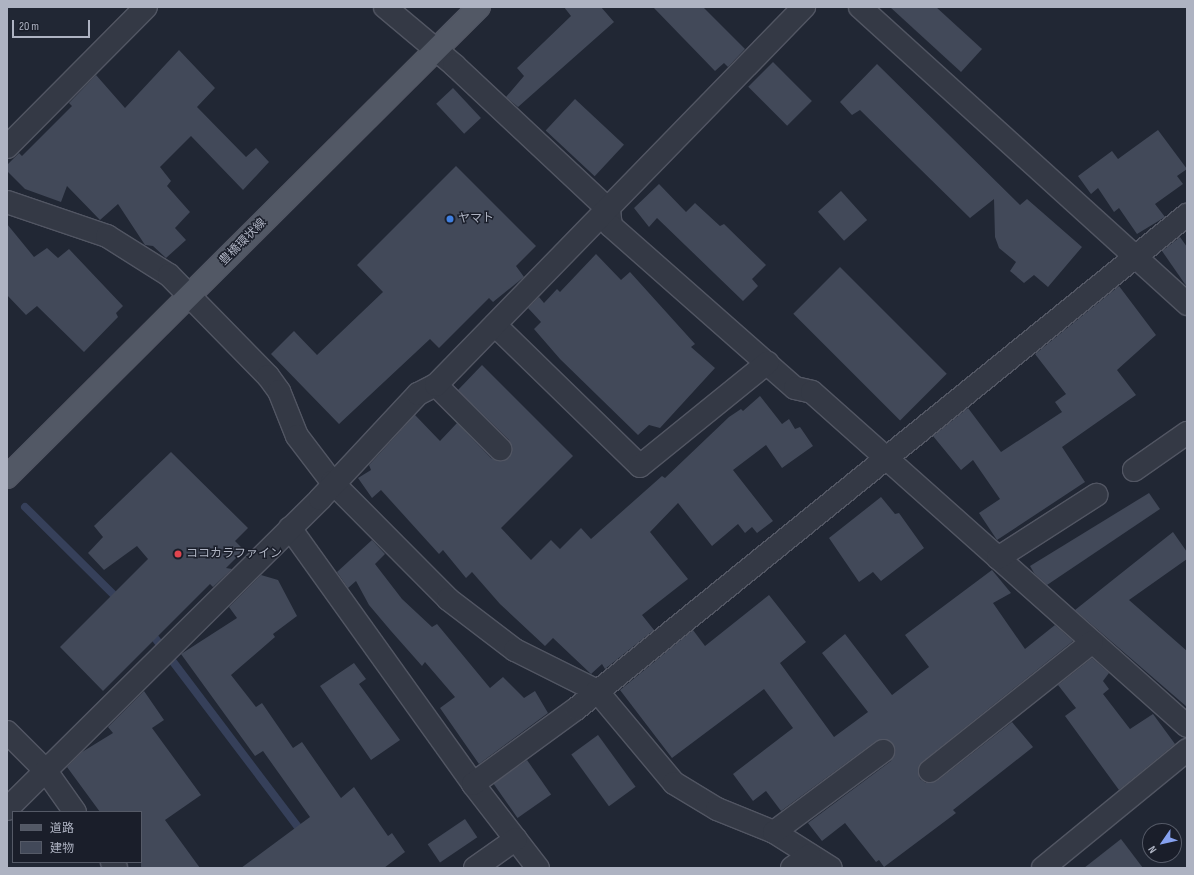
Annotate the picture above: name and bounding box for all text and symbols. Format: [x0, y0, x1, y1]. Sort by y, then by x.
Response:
scale bar [14, 12, 92, 38]
text: 20 m [19, 19, 39, 34]
place label: ヤマト [458, 212, 494, 226]
marker: ヤマト [445, 214, 455, 224]
street label: 豊橋環状線 [217, 216, 269, 268]
place label: ココカラファイン [186, 547, 282, 561]
marker: ココカラファイン [173, 549, 183, 559]
legend [12, 811, 142, 863]
text: 道路 [50, 821, 74, 836]
north arrow [1142, 823, 1182, 863]
text: 建物 [50, 841, 74, 856]
text: N [1145, 843, 1159, 856]

